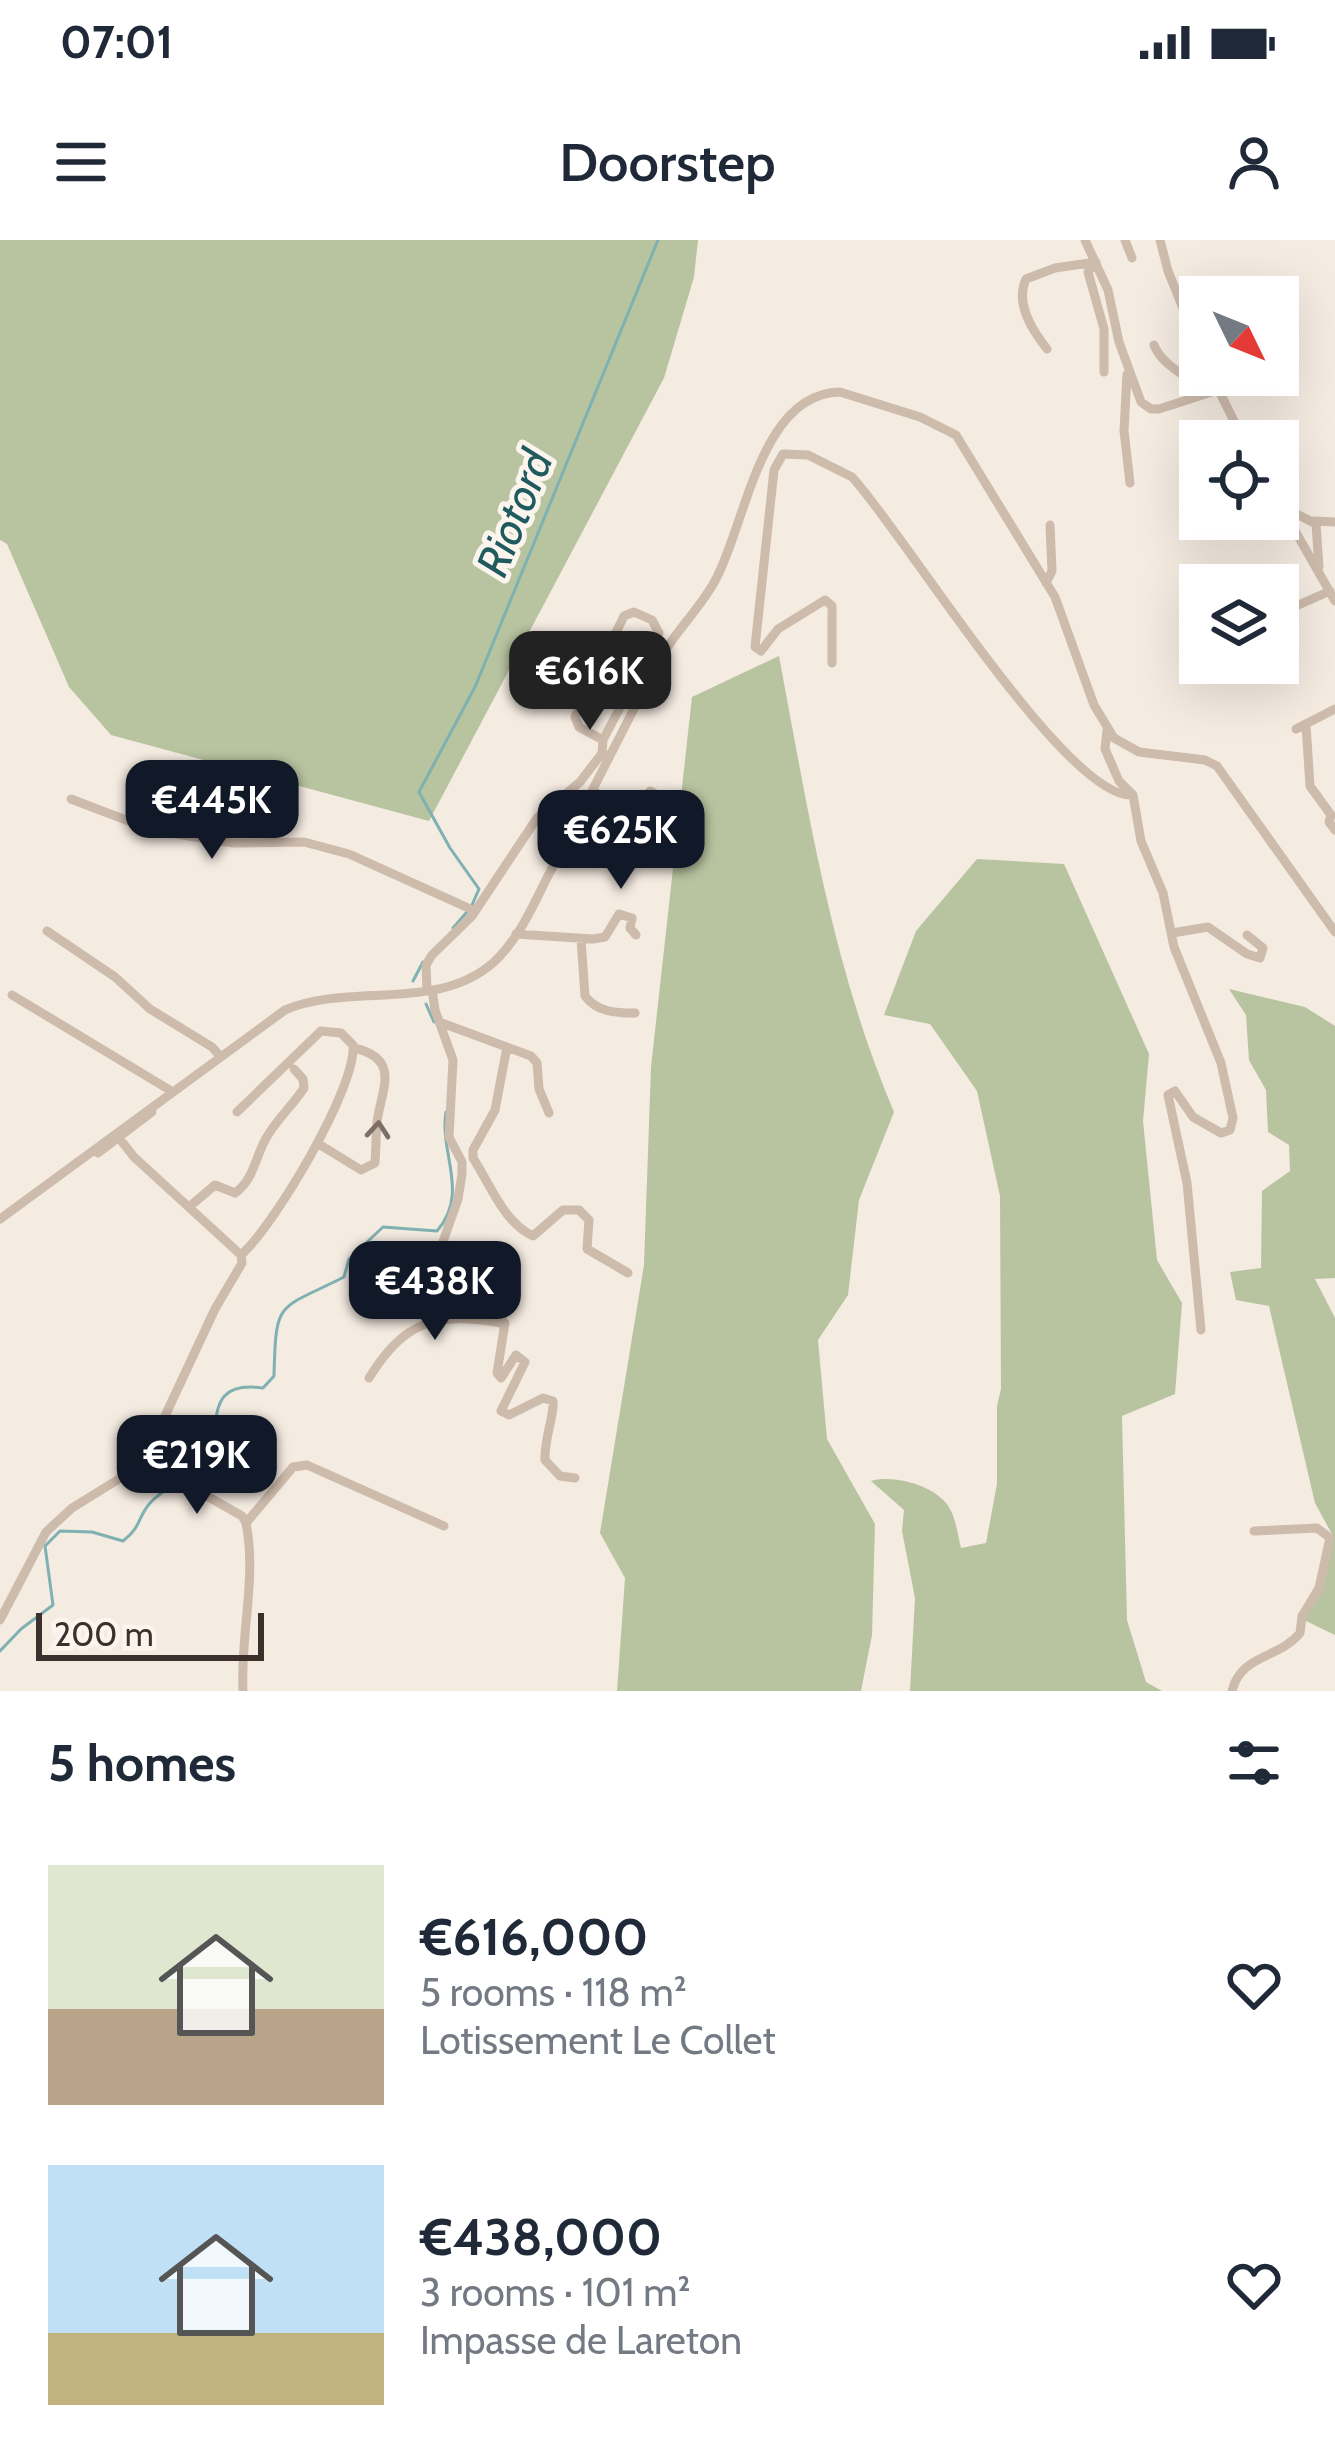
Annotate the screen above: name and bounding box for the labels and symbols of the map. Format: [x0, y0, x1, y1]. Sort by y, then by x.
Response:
north arrow [1179, 276, 1299, 396]
water label: Riotord [464, 441, 564, 584]
pin: €616K [506, 631, 674, 733]
pin: €445K [128, 760, 296, 862]
pin: €625K [537, 790, 705, 892]
one-way arrow [365, 1120, 390, 1139]
pin: €438K [351, 1241, 519, 1343]
pin: €219K [113, 1415, 281, 1517]
scale bar [36, 1607, 264, 1660]

